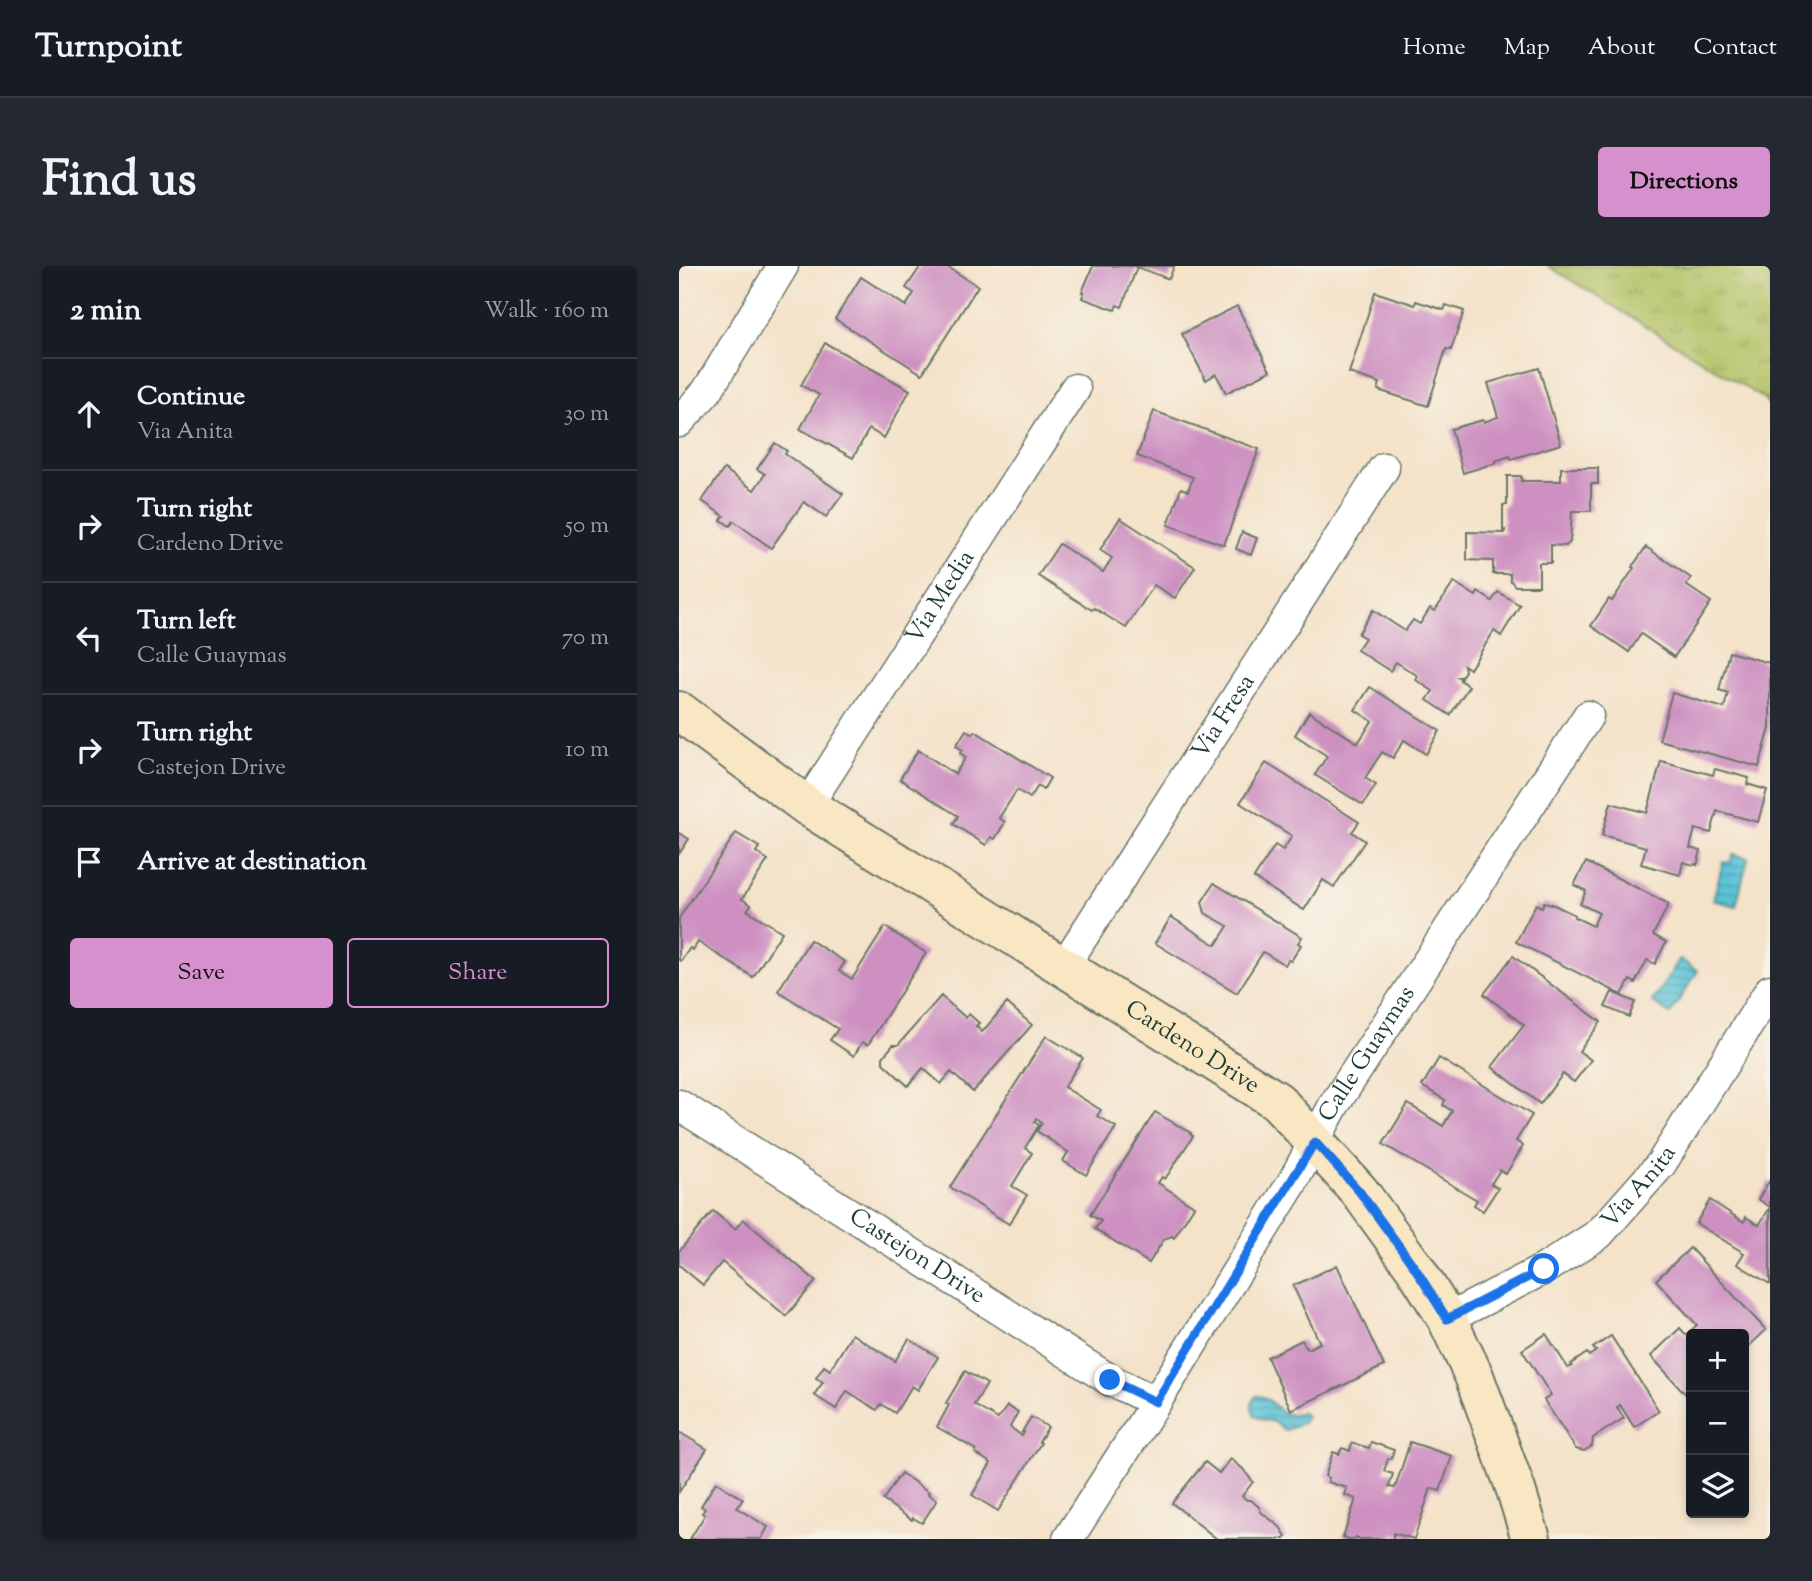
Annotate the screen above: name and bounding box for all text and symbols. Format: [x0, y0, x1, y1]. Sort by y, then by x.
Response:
text: Turnpoint [35, 24, 182, 72]
text: Home [1403, 31, 1466, 65]
text: Map [1504, 31, 1550, 65]
text: About [1588, 31, 1655, 65]
text: Contact [1693, 31, 1777, 65]
text: Find us [42, 147, 196, 217]
button: Directions [1598, 147, 1770, 217]
text: 2 min [70, 290, 142, 333]
text: Walk · 160 m [484, 295, 609, 328]
text: Continue [137, 379, 245, 416]
icon: ahead [70, 395, 108, 433]
text: 30 m [564, 398, 609, 431]
text: Via Anita [137, 416, 233, 449]
text: Turn right [137, 491, 252, 528]
icon: right [70, 507, 108, 545]
text: 50 m [565, 510, 609, 543]
text: Cardeno Drive [137, 528, 284, 561]
street label: Via Media [898, 544, 984, 651]
text: Turn left [137, 603, 236, 640]
icon: left [70, 619, 108, 657]
text: 70 m [562, 622, 609, 655]
text: Calle Guaymas [137, 640, 287, 673]
street label: Via Fresa [1184, 668, 1264, 766]
text: Turn right [137, 715, 252, 752]
icon: right [70, 731, 108, 769]
text: 10 m [565, 734, 609, 767]
text: Castejon Drive [137, 752, 286, 785]
icon: arrive [70, 843, 108, 881]
text: Arrive at destination [137, 844, 367, 881]
button: Save [70, 938, 333, 1008]
button: Share [347, 938, 609, 1008]
street label: Calle Guaymas [1311, 979, 1424, 1128]
street label: Cardeno Drive [1118, 993, 1266, 1103]
street label: Via Anita [1594, 1139, 1685, 1237]
street label: Castejon Drive [842, 1200, 991, 1313]
route start [1528, 1253, 1559, 1284]
map controls [1686, 1329, 1749, 1518]
button: + [1686, 1329, 1749, 1392]
route end [1094, 1364, 1125, 1395]
button: − [1686, 1392, 1749, 1455]
button: layers [1686, 1455, 1749, 1518]

